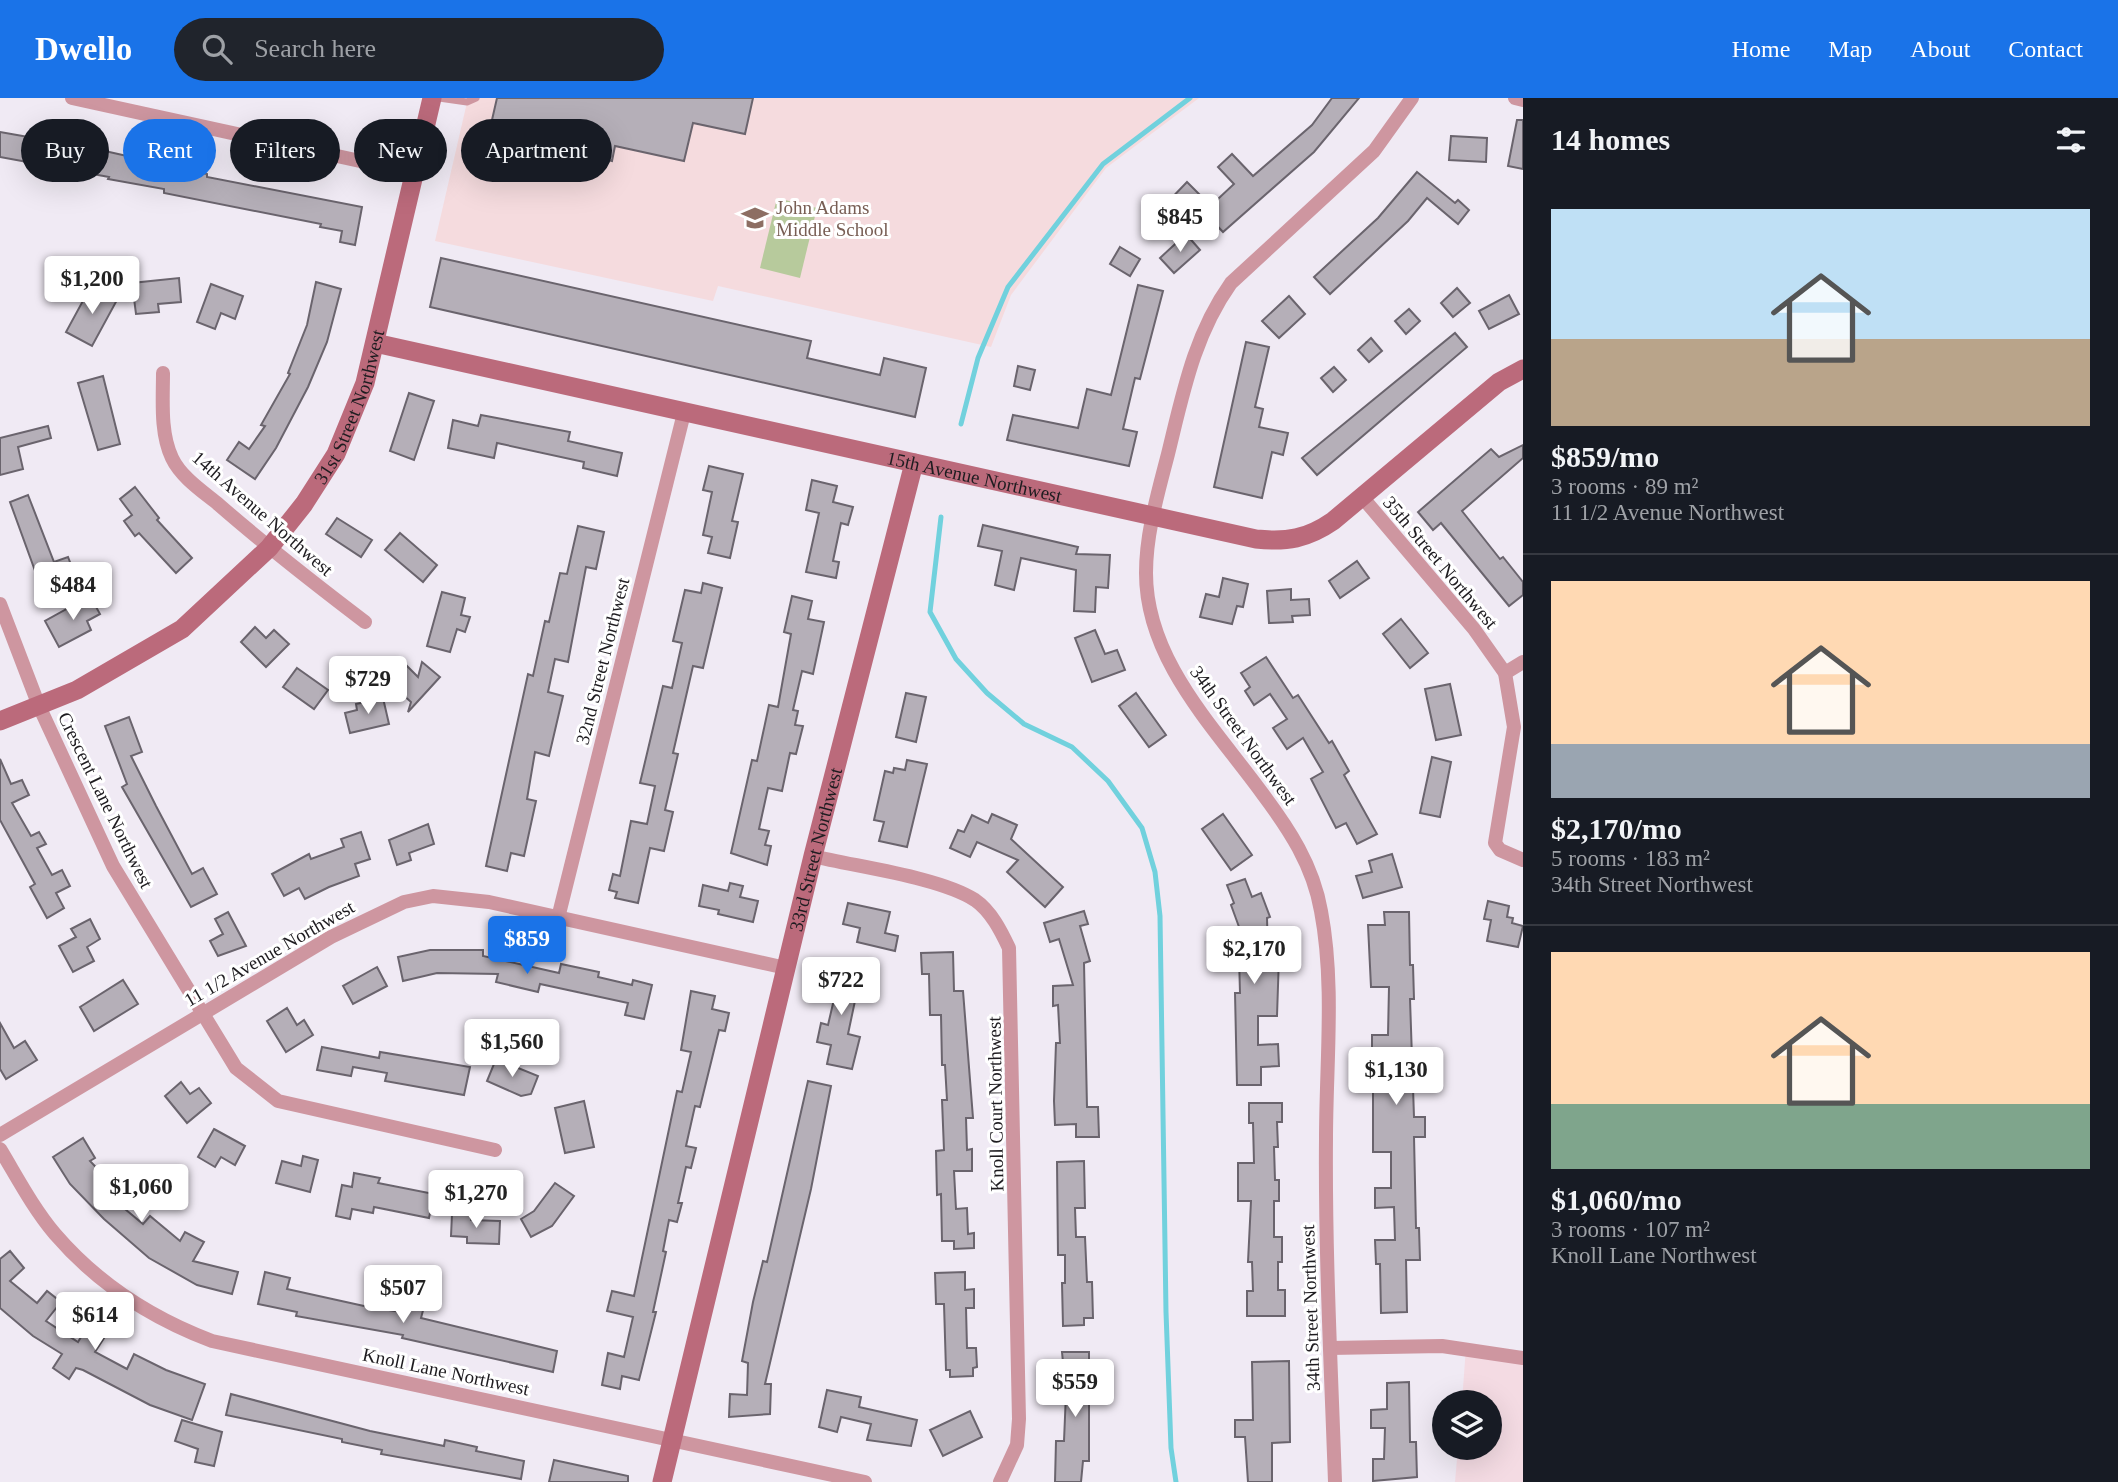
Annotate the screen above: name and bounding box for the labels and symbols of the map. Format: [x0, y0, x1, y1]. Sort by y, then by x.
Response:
pin: $845 [1139, 194, 1221, 254]
place label: John Adams Middle School [776, 197, 888, 240]
school or university icon: John Adams Middle School [740, 203, 770, 233]
pin: $1,200 [35, 256, 149, 316]
street label: 31st Street Northwest [310, 327, 388, 488]
street label: 14th Avenue Northwest [188, 447, 338, 581]
street label: 15th Avenue Northwest [885, 447, 1065, 507]
street label: 35th Street Northwest [1379, 492, 1503, 633]
pin: $484 [32, 562, 114, 622]
street label: 32nd Street Northwest [572, 575, 634, 747]
pin: $729 [327, 656, 409, 716]
street label: 34th Street Northwest [1186, 662, 1302, 809]
street label: Crescent Lane Northwest [54, 709, 158, 892]
street label: 33rd Street Northwest [785, 765, 846, 933]
street label: 11 1/2 Avenue Northwest [181, 896, 359, 1011]
pin: $859 [486, 916, 568, 976]
pin: $2,170 [1197, 926, 1311, 986]
pin: $722 [800, 958, 882, 1017]
street label: Knoll Court Northwest [983, 1015, 1008, 1192]
pin: $1,560 [455, 1020, 569, 1079]
pin: $1,130 [1339, 1048, 1453, 1107]
pin: $1,060 [84, 1164, 198, 1224]
pin: $1,270 [419, 1170, 533, 1230]
street label: 34th Street Northwest [1297, 1224, 1324, 1392]
pin: $507 [362, 1266, 444, 1325]
pin: $614 [54, 1292, 136, 1352]
street label: Knoll Lane Northwest [361, 1344, 532, 1400]
pin: $559 [1034, 1360, 1116, 1419]

